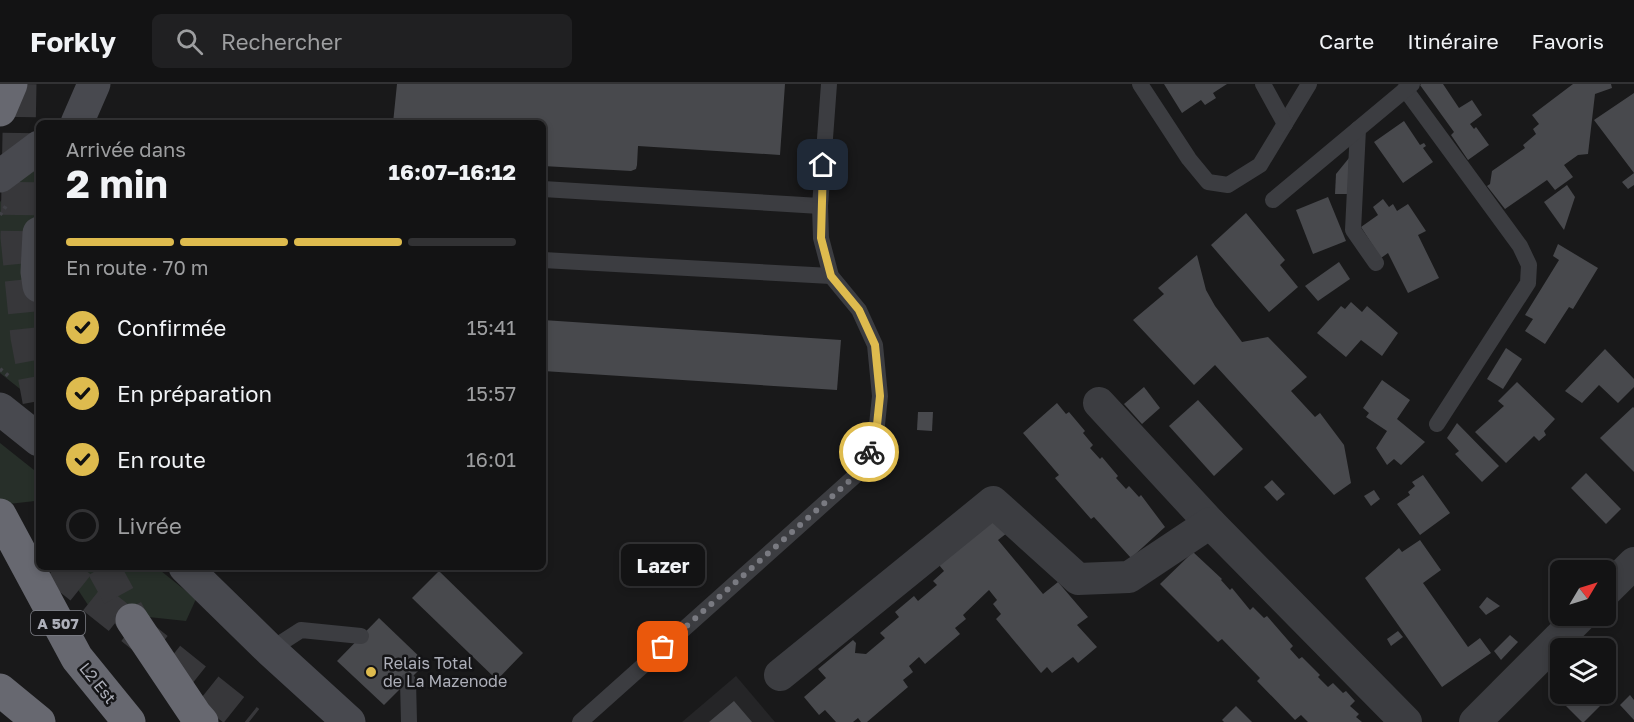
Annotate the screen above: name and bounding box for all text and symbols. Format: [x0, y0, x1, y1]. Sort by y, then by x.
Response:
search box [152, 14, 572, 68]
text: Forkly [30, 25, 116, 58]
icon: search [173, 25, 206, 58]
text: Rechercher [221, 28, 342, 55]
text: Carte [1319, 28, 1374, 54]
text: Itinéraire [1407, 28, 1499, 54]
text: Favoris [1532, 28, 1604, 54]
text: Arrivée dans [66, 137, 186, 161]
pin [797, 139, 848, 190]
icon: home [806, 148, 839, 181]
text: 16:07–16:12 [389, 158, 516, 185]
text: 2 min [66, 160, 168, 207]
text: En route · 70 m [66, 255, 209, 279]
icon: check [66, 311, 99, 344]
text: Confirmée [117, 314, 226, 341]
text: 15:41 [467, 315, 516, 339]
icon: check [66, 377, 99, 410]
text: En préparation [117, 380, 272, 407]
text: 15:57 [467, 381, 516, 405]
courier [839, 422, 899, 482]
icon: bike [853, 436, 886, 469]
icon: check [66, 443, 99, 476]
text: En route [117, 446, 206, 473]
text: 16:01 [466, 447, 516, 471]
text: Livrée [117, 512, 182, 539]
callout: Lazer [621, 545, 705, 587]
text: Lazer [637, 553, 689, 577]
north arrow [1550, 560, 1616, 626]
map controls [1550, 560, 1616, 704]
road number: A 507 [31, 611, 85, 635]
pin [637, 621, 688, 672]
icon: bag [646, 630, 679, 663]
button: layers [1550, 638, 1616, 704]
place label: Relais Total de La Mazenode [383, 653, 507, 691]
street label: L2 Est [75, 658, 121, 708]
marker: Relais Total de La Mazenode [364, 665, 378, 679]

